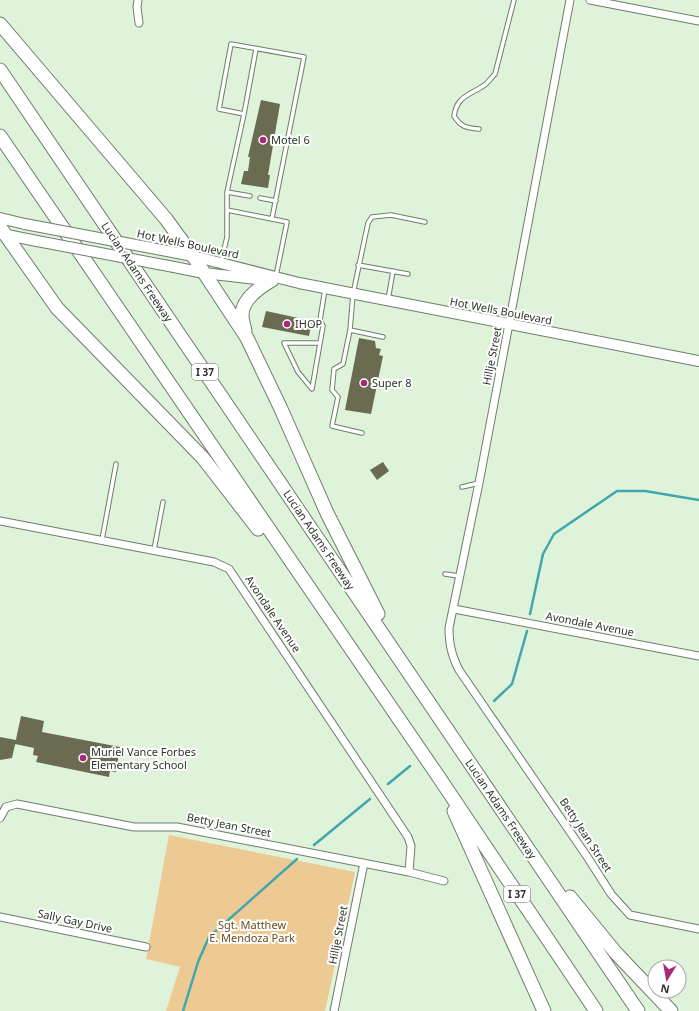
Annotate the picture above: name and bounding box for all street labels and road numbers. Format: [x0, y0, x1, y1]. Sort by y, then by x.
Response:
street label: Lucian Adams Freeway [98, 219, 177, 325]
street label: Hot Wells Boulevard [136, 225, 240, 262]
street label: Hot Wells Boulevard [449, 293, 554, 328]
street label: Hillje Street [478, 325, 505, 386]
road number: I 37 [192, 364, 218, 380]
street label: Lucian Adams Freeway [280, 487, 359, 593]
street label: Avondale Avenue [242, 572, 305, 655]
street label: Avondale Avenue [545, 608, 635, 639]
street label: Lucian Adams Freeway [462, 756, 541, 862]
street label: Betty Jean Street [557, 795, 616, 875]
street label: Betty Jean Street [186, 809, 273, 840]
road number: I 37 [504, 886, 530, 902]
street label: Hillje Street [324, 904, 351, 965]
street label: Sally Gay Drive [36, 905, 114, 936]

